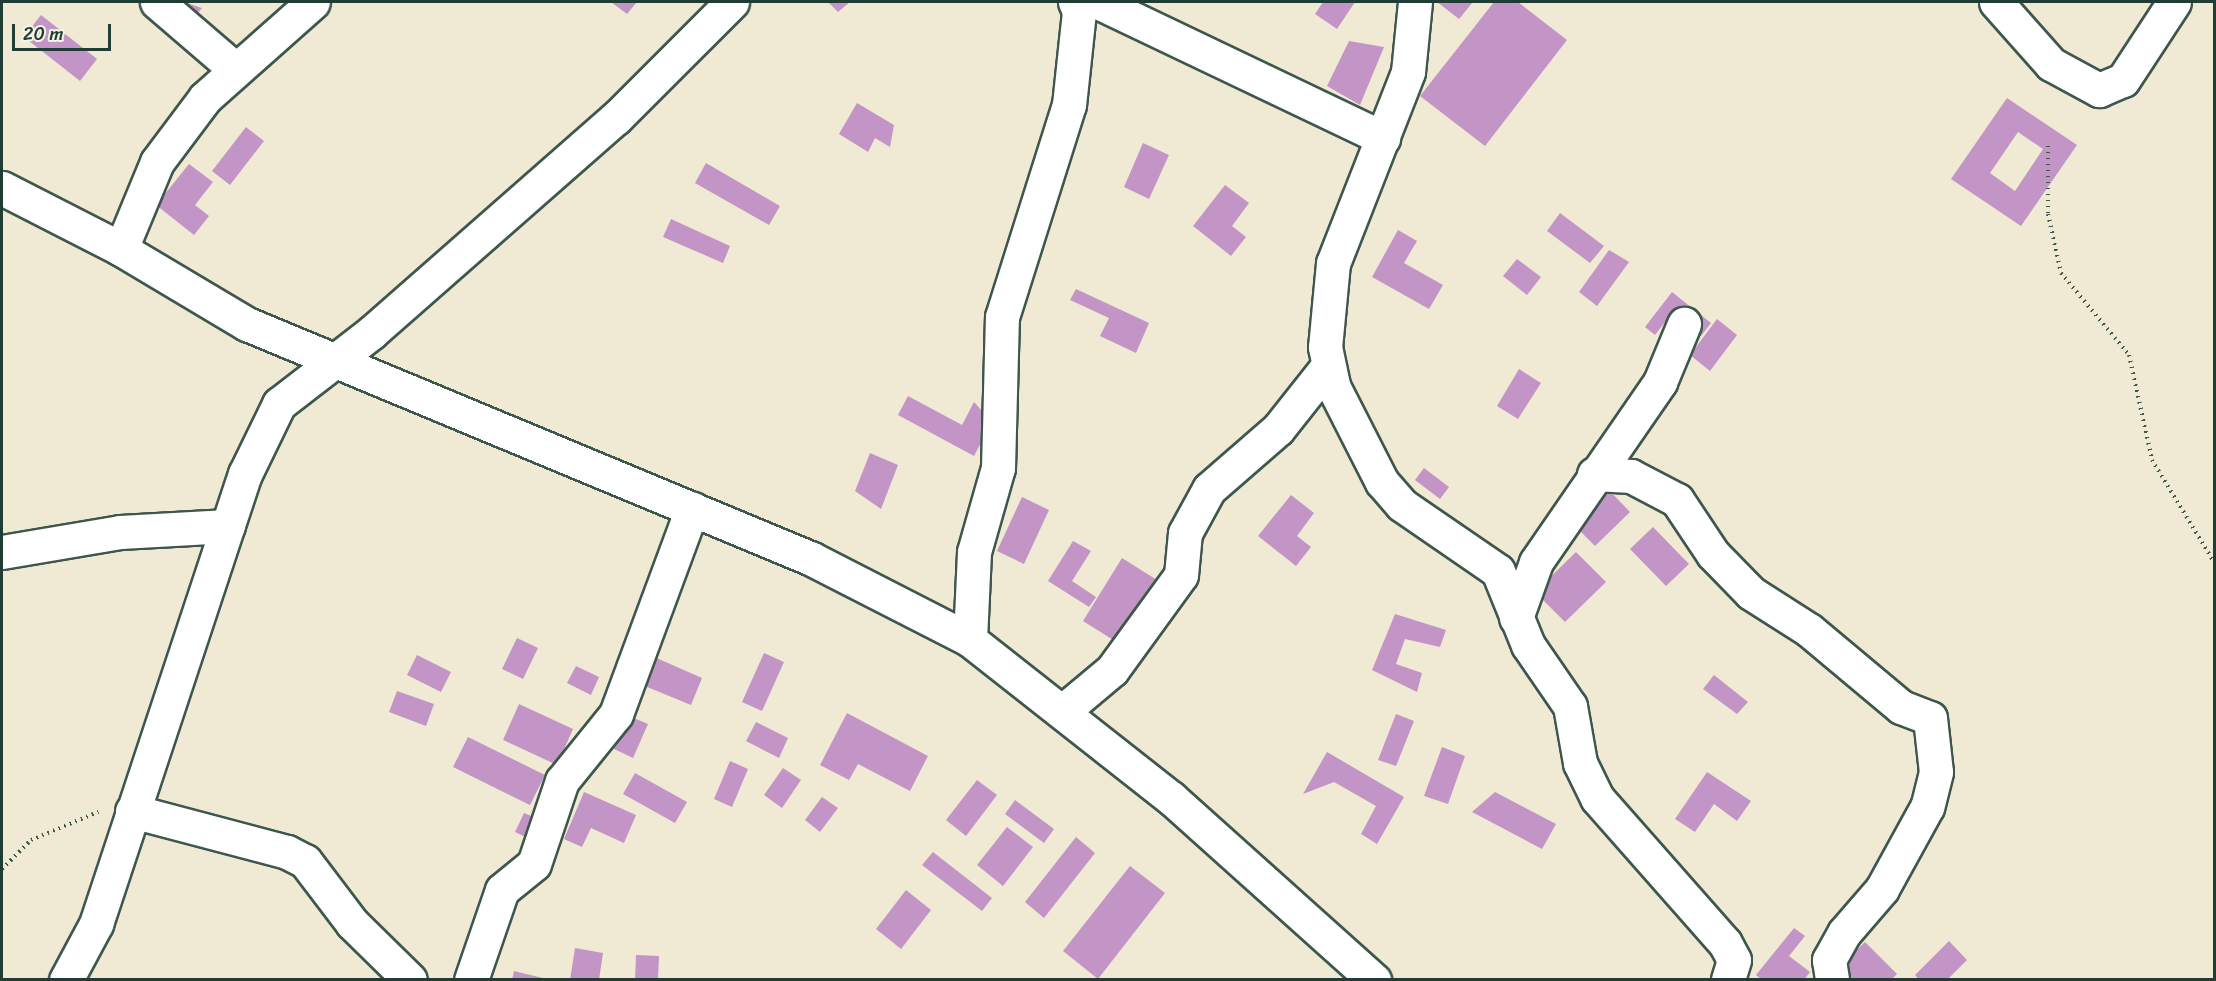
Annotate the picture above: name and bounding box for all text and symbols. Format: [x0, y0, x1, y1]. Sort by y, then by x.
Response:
scale bar [15, 12, 114, 50]
text: 20 m [23, 18, 63, 50]

